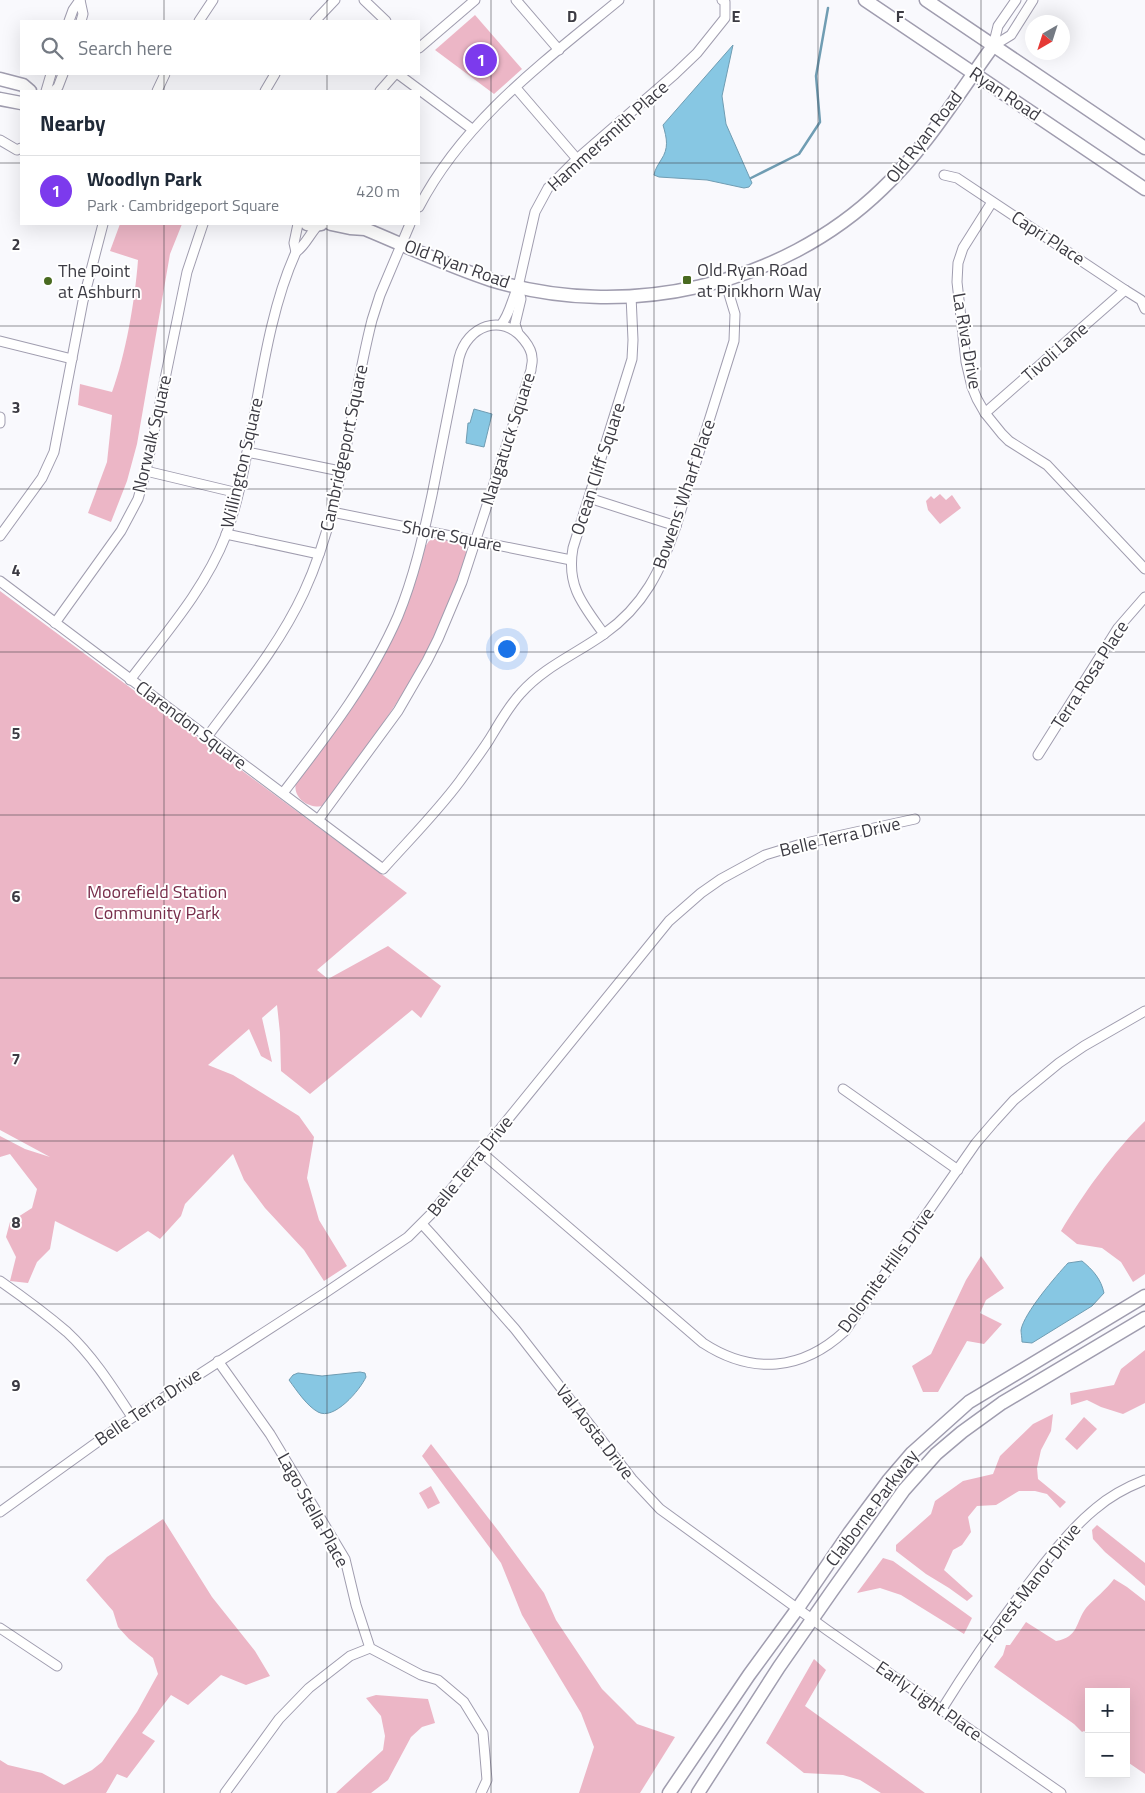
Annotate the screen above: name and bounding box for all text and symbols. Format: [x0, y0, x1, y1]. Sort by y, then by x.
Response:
text: D [567, 4, 577, 28]
text: E [732, 4, 741, 28]
text: F [896, 4, 905, 28]
north arrow [1025, 15, 1070, 60]
search box [20, 20, 420, 75]
text: Search here [78, 33, 172, 62]
icon: search [38, 34, 66, 62]
pin: 1 [465, 41, 497, 79]
street label: Ryan Road [964, 60, 1047, 127]
street label: Hammersmith Place [541, 74, 674, 197]
street label: Old Ryan Road [879, 85, 968, 189]
text: Nearby [40, 107, 105, 139]
text: Woodlyn Park [87, 164, 202, 193]
text: 1 [52, 179, 60, 203]
text: 420 m [356, 179, 400, 203]
text: Park · Cambridgeport Square [87, 193, 279, 217]
street label: Capri Place [1006, 204, 1090, 272]
text: 2 [12, 232, 20, 256]
street label: Old Ryan Road [401, 232, 514, 295]
place label: Old Ryan Road at Pinkhorn Way [697, 256, 822, 304]
place label: The Point at Ashburn [58, 257, 141, 305]
marker: Old Ryan Road at Pinkhorn Way [681, 274, 693, 286]
marker: The Point at Ashburn [42, 275, 54, 287]
street label: La Riva Drive [946, 291, 989, 391]
street label: Tivoli Lane [1016, 315, 1094, 388]
street label: Cambridgeport Square [313, 362, 374, 534]
street label: Naugatuck Square [473, 369, 542, 509]
street label: Norwalk Square [125, 372, 178, 495]
text: 3 [12, 395, 20, 419]
street label: Willington Square [213, 395, 270, 531]
street label: Ocean Cliff Square [563, 399, 632, 539]
street label: Bowens Wharf Place [645, 415, 722, 572]
street label: Shore Square [400, 513, 504, 558]
text: 4 [12, 558, 21, 582]
street label: Terra Rosa Place [1044, 615, 1135, 734]
your location [494, 636, 520, 662]
street label: Clarendon Square [130, 674, 253, 776]
text: 5 [12, 721, 21, 745]
street label: Belle Terra Drive [777, 809, 903, 864]
park label: Moorefield Station Community Park [87, 878, 227, 926]
text: 6 [12, 884, 21, 908]
text: 7 [12, 1047, 20, 1071]
street label: Belle Terra Drive [420, 1109, 519, 1222]
street label: Dolomite Hills Drive [831, 1201, 940, 1338]
text: 8 [12, 1210, 21, 1234]
street label: Belle Terra Drive [89, 1361, 206, 1452]
text: 9 [12, 1373, 21, 1397]
street label: Val Aosta Drive [550, 1378, 641, 1485]
street label: Claiborne Parkway [819, 1443, 925, 1572]
street label: Lago Stella Place [271, 1448, 356, 1572]
street label: Forest Manor Drive [976, 1517, 1087, 1648]
street label: Early Light Place [871, 1654, 988, 1747]
map controls [1085, 1688, 1130, 1778]
button: + [1085, 1688, 1130, 1733]
button: − [1085, 1733, 1130, 1778]

